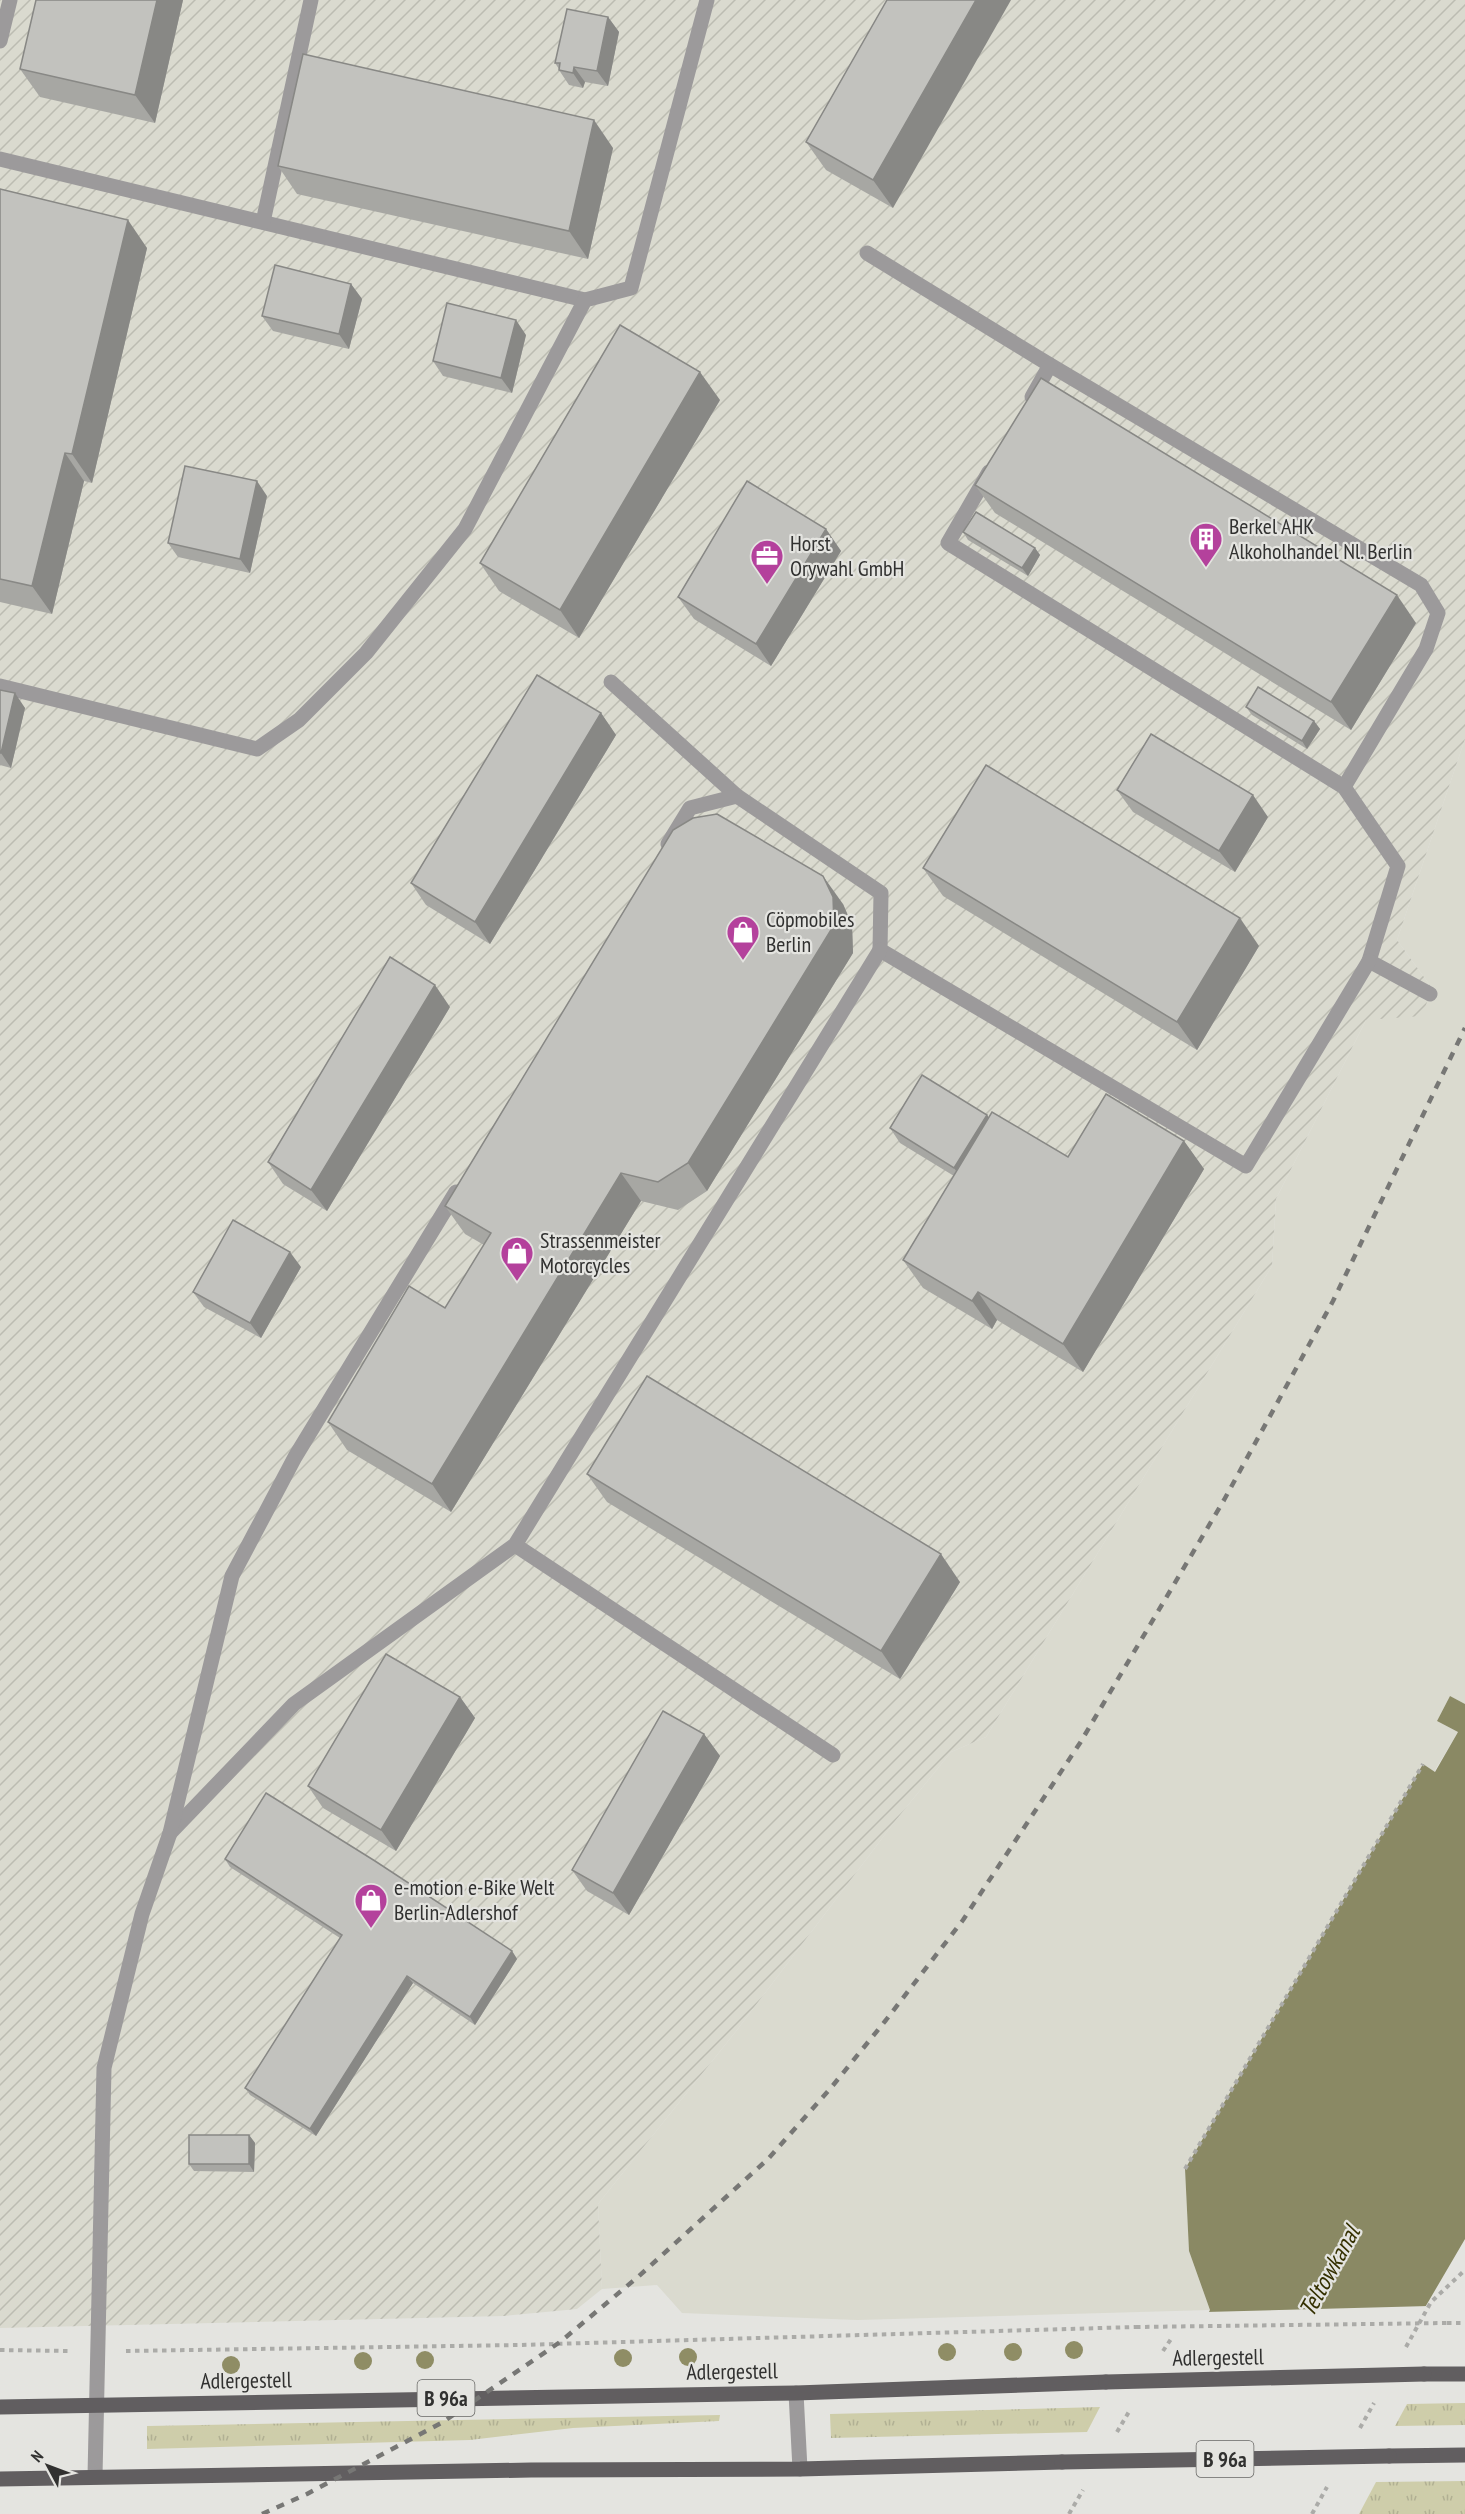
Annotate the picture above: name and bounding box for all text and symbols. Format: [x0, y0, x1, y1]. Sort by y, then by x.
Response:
place label: Berkel AHK Alkoholhandel Nl. Berlin [1229, 512, 1412, 565]
building icon: Berkel AHK Alkoholhandel Nl. Berlin [1188, 521, 1224, 568]
place label: Horst Orywahl GmbH [790, 529, 904, 582]
office icon: Horst Orywahl GmbH [749, 538, 785, 585]
place label: Cöpmobiles Berlin [766, 905, 854, 958]
shop icon: Cöpmobiles Berlin [725, 914, 761, 961]
place label: Strassenmeister Motorcycles [540, 1226, 661, 1279]
shop icon: Strassenmeister Motorcycles [499, 1235, 535, 1282]
place label: e-motion e-Bike Welt Berlin-Adlershof [394, 1873, 555, 1926]
shop icon: e-motion e-Bike Welt Berlin-Adlershof [353, 1882, 389, 1929]
water label: Teltowkanal [1291, 2218, 1368, 2322]
street label: Adlergestell [1172, 2342, 1265, 2372]
street label: Adlergestell [686, 2356, 779, 2386]
street label: Adlergestell [200, 2365, 293, 2395]
road number: B 96a [418, 2380, 474, 2416]
north arrow [18, 2436, 78, 2496]
road number: B 96a [1196, 2441, 1254, 2477]
text: N [26, 2446, 47, 2466]

